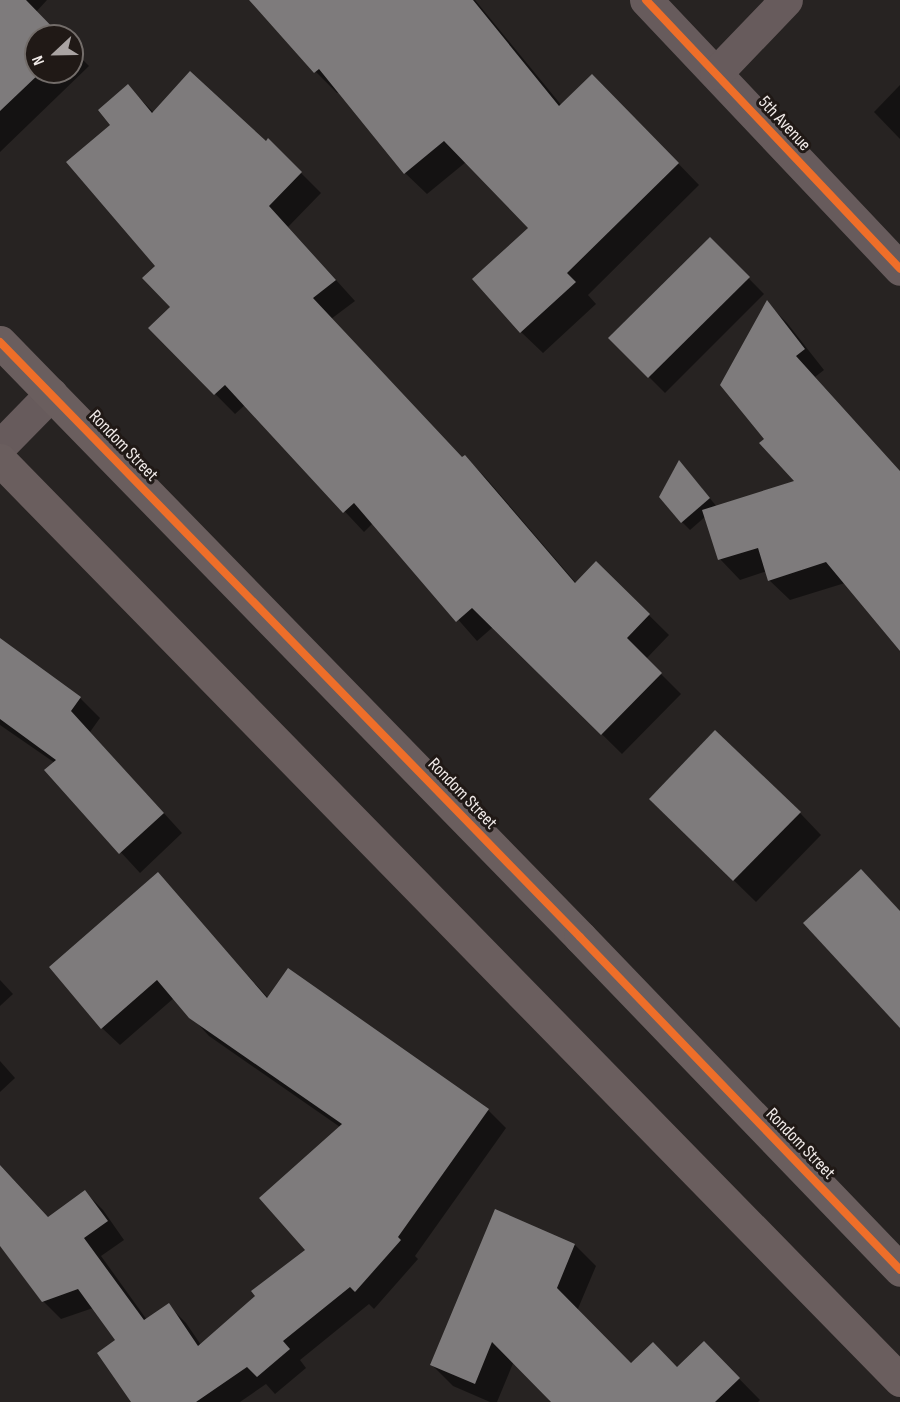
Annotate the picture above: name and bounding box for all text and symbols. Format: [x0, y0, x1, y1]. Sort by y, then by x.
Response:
north arrow [24, 24, 84, 84]
text: N [28, 53, 49, 68]
street label: 5th Avenue [753, 92, 815, 156]
street label: Rondom Street [84, 406, 162, 486]
street label: Rondom Street [423, 754, 501, 834]
street label: Rondom Street [761, 1104, 839, 1184]

